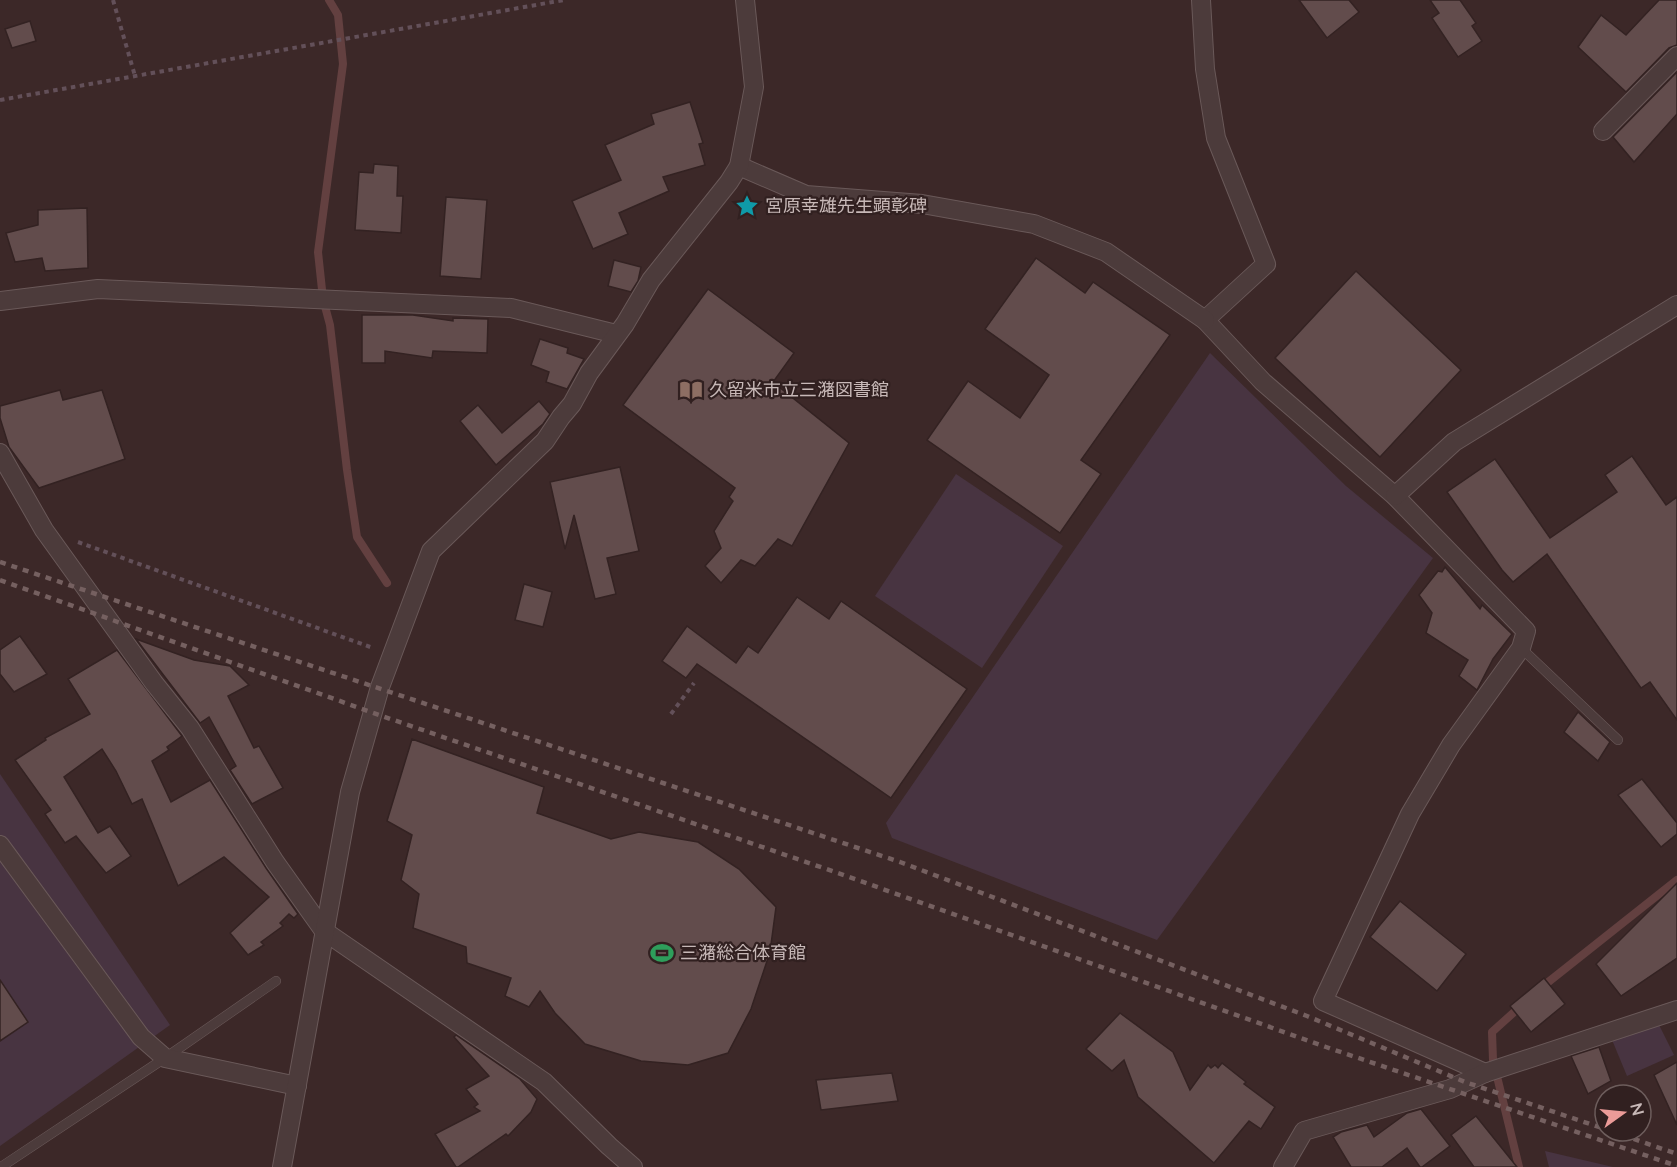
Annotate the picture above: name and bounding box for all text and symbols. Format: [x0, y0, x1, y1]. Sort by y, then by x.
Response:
place icon: 宮原幸雄先生顕彰碑 [734, 193, 760, 219]
place label: 宮原幸雄先生顕彰碑 [765, 194, 927, 216]
library icon: 久留米市立三潴図書館 [678, 377, 704, 403]
place label: 久留米市立三潴図書館 [709, 378, 889, 400]
sports icon: 三潴総合体育館 [649, 940, 675, 966]
place label: 三潴総合体育館 [680, 941, 806, 963]
north arrow [1593, 1083, 1653, 1143]
text: N [1627, 1101, 1649, 1117]

